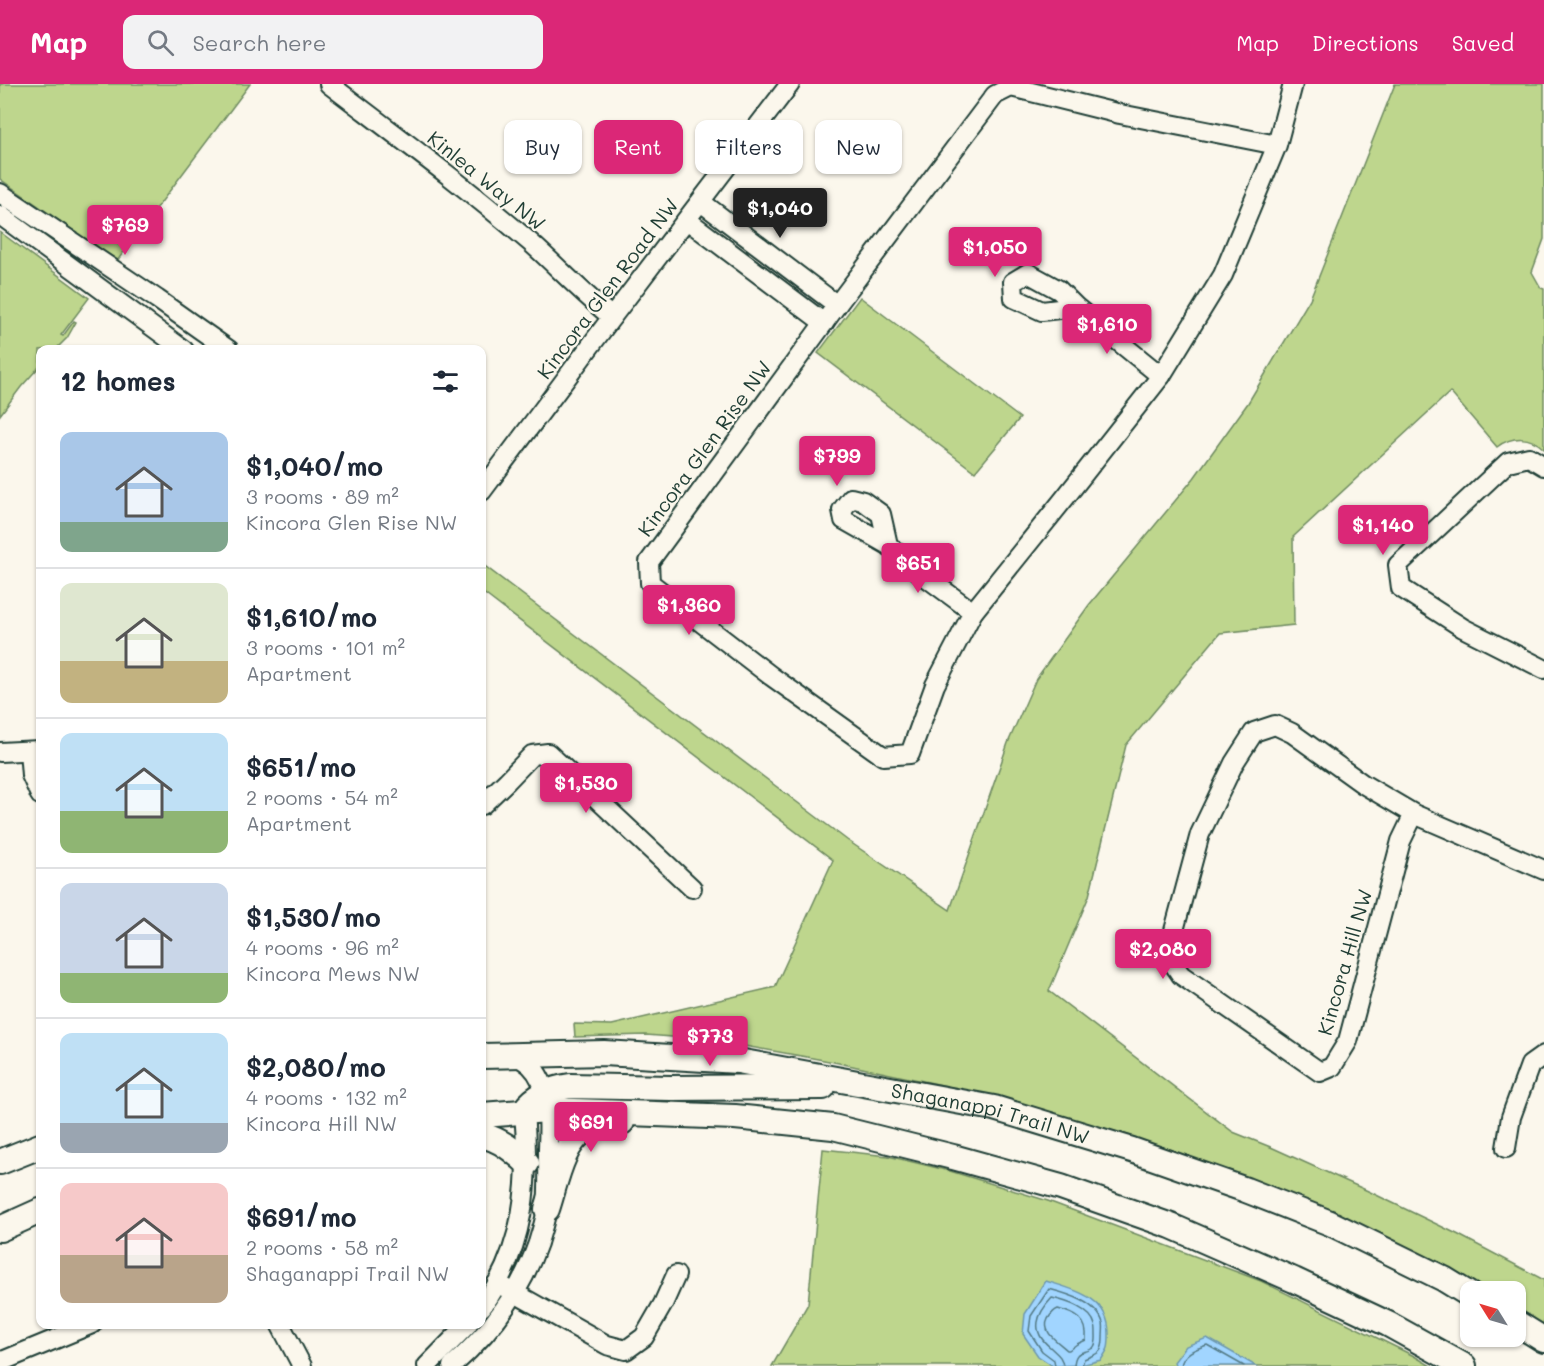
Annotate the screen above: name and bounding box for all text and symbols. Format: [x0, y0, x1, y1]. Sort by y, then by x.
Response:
search box [123, 15, 543, 69]
text: Map [30, 24, 87, 60]
icon: search [144, 26, 177, 59]
text: Search here [192, 28, 326, 57]
text: Map [1236, 29, 1279, 56]
text: Directions [1312, 29, 1419, 56]
text: Saved [1452, 29, 1514, 56]
chip: Buy [504, 120, 582, 174]
chip: Rent [594, 120, 683, 174]
chip: Filters [695, 120, 803, 174]
chip: New [815, 120, 902, 174]
street label: Kinlea Way NW [423, 124, 551, 236]
pin: $1,040 [731, 188, 829, 239]
street label: Kincora Glen Road NW [530, 192, 684, 384]
text: $1,040 [747, 194, 813, 220]
pin: $769 [89, 205, 161, 256]
text: $769 [101, 211, 149, 237]
pin: $1,050 [946, 227, 1044, 278]
text: $1,050 [963, 233, 1027, 259]
pin: $1,610 [1058, 304, 1156, 355]
text: $1,610 [1076, 310, 1138, 336]
street label: Kincora Glen Rise NW [631, 355, 777, 541]
text: 12 homes [60, 364, 176, 398]
icon: filters [429, 365, 462, 398]
pin: $799 [801, 436, 873, 487]
text: $799 [813, 442, 861, 468]
text: $1,040/mo [246, 449, 383, 483]
icon: home [108, 456, 180, 528]
text: 3 rooms · 89 m² [246, 483, 399, 509]
pin: $1,140 [1334, 505, 1432, 556]
text: Kincora Glen Rise NW [246, 509, 457, 535]
text: $1,140 [1352, 511, 1414, 537]
pin: $651 [882, 543, 954, 594]
text: $651 [896, 549, 941, 575]
pin: $1,360 [640, 585, 738, 636]
text: $1,360 [657, 591, 721, 617]
text: $1,610/mo [246, 600, 377, 634]
icon: home [108, 607, 180, 679]
text: 3 rooms · 101 m² [246, 634, 405, 660]
text: Apartment [246, 660, 352, 686]
text: $651/mo [246, 750, 356, 784]
icon: home [108, 757, 180, 829]
pin: $1,530 [537, 763, 635, 814]
text: $1,530 [554, 769, 618, 795]
text: 2 rooms · 54 m² [246, 784, 398, 810]
text: Apartment [246, 810, 352, 836]
street label: Kincora Hill NW [1311, 886, 1377, 1038]
text: $1,530/mo [246, 900, 381, 934]
icon: home [108, 907, 180, 979]
pin: $2,080 [1114, 929, 1212, 980]
text: 4 rooms · 96 m² [246, 934, 399, 960]
text: $2,080 [1129, 935, 1197, 961]
text: Kincora Mews NW [246, 960, 420, 986]
pin: $773 [674, 1016, 746, 1067]
text: $773 [687, 1022, 733, 1048]
text: $2,080/mo [246, 1050, 386, 1084]
icon: home [108, 1057, 180, 1129]
street label: Shaganappi Trail NW [889, 1076, 1093, 1149]
text: 4 rooms · 132 m² [246, 1084, 407, 1110]
pin: $691 [555, 1102, 627, 1153]
text: $691 [568, 1108, 614, 1134]
text: Kincora Hill NW [246, 1110, 397, 1136]
text: $691/mo [246, 1200, 357, 1234]
icon: home [108, 1207, 180, 1279]
text: 2 rooms · 58 m² [246, 1234, 398, 1260]
text: Shaganappi Trail NW [246, 1260, 449, 1286]
north arrow [1460, 1281, 1526, 1347]
map controls [1460, 1281, 1526, 1347]

